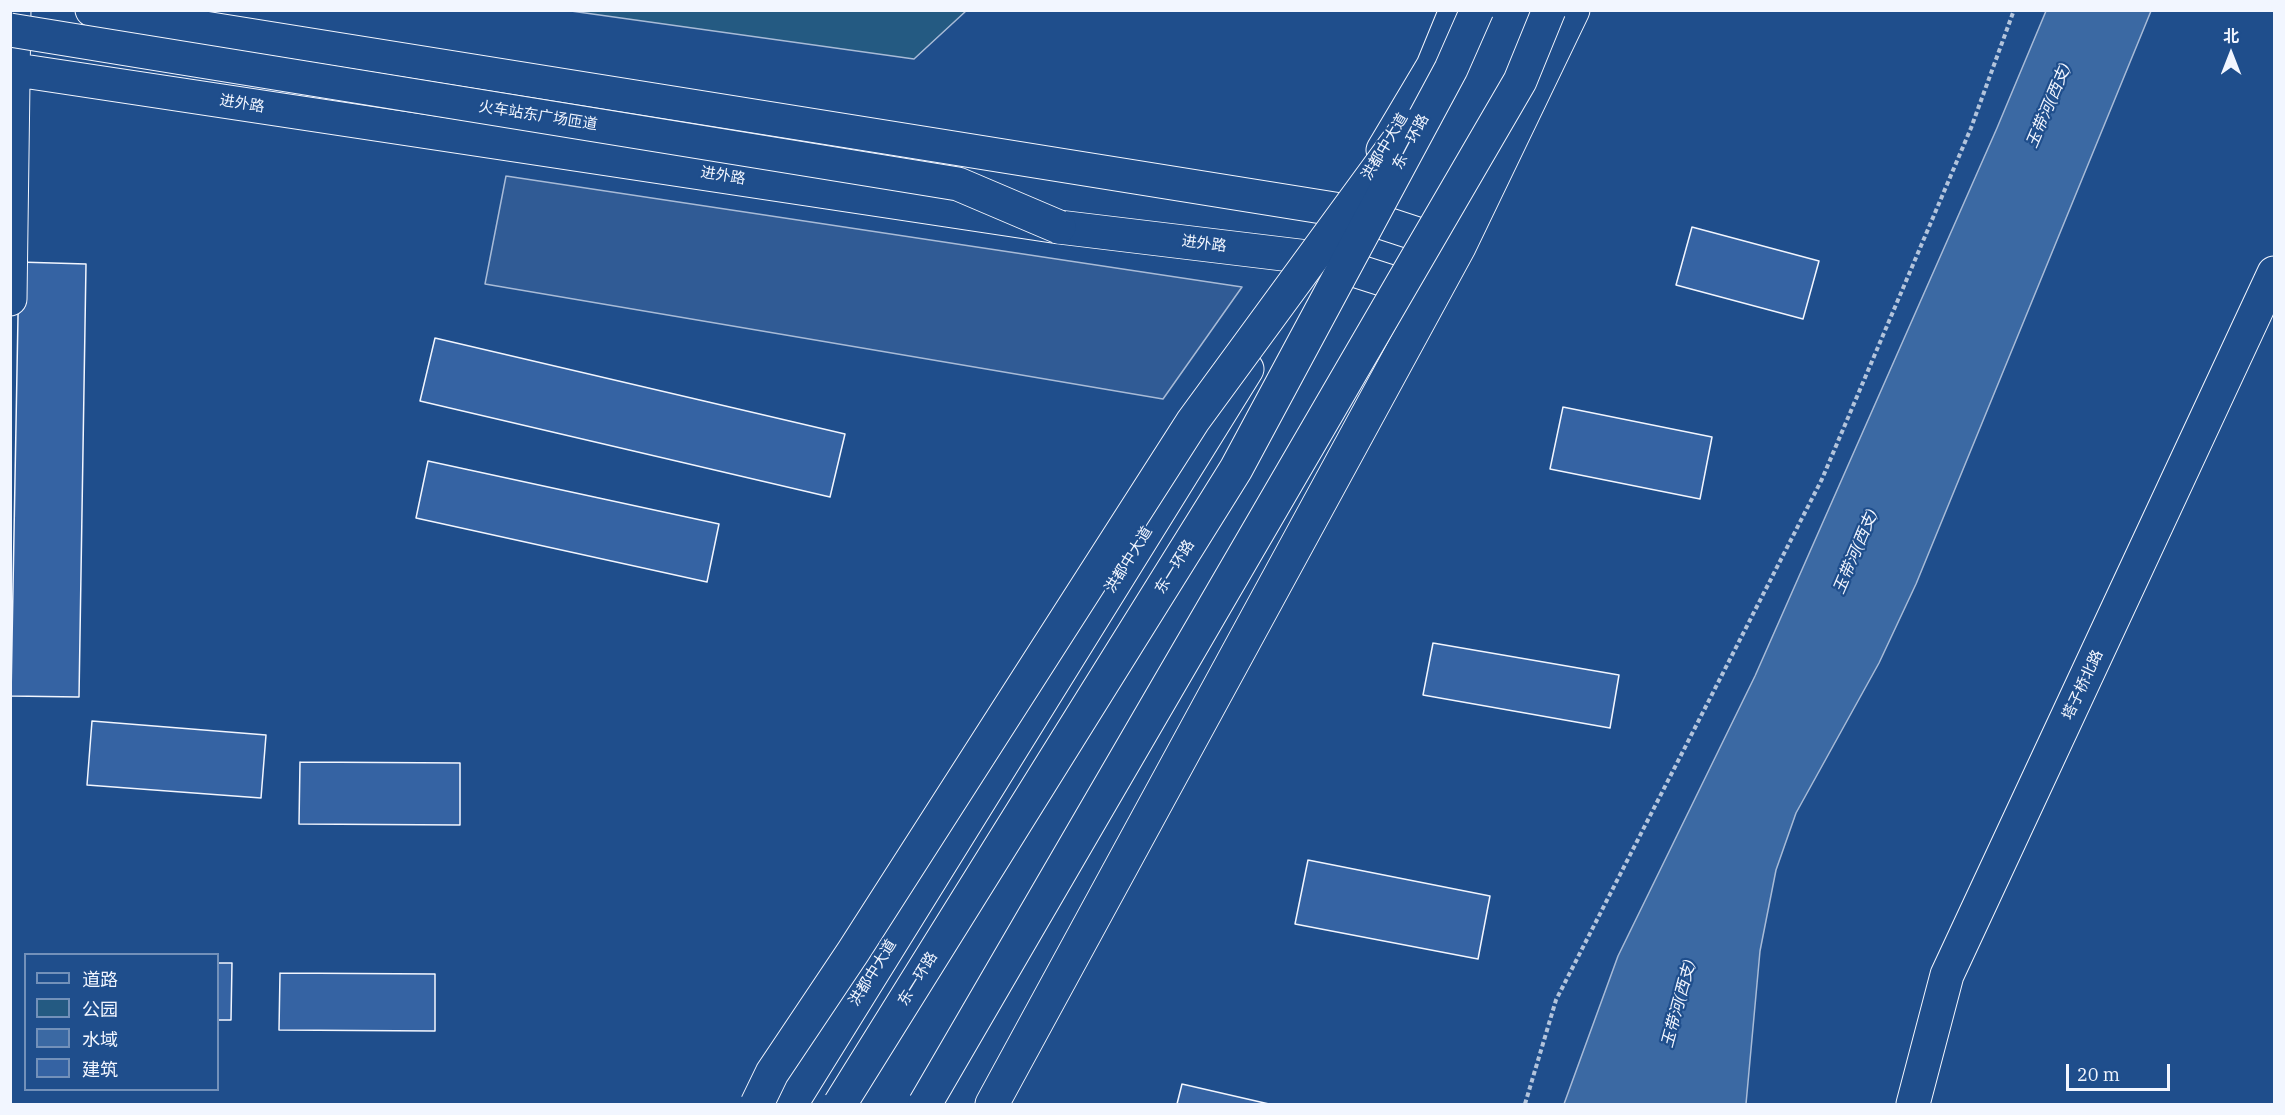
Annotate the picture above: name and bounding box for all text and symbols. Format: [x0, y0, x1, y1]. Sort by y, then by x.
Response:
north arrow [2201, 24, 2261, 84]
text: 北 [2223, 26, 2239, 46]
water label: 玉带河(西支) [2023, 61, 2075, 151]
street label: 进外路 [218, 92, 266, 116]
street label: 火车站东广场匝道 [477, 98, 599, 134]
street label: 洪都中大道 [1358, 110, 1412, 184]
street label: 东一环路 [1389, 111, 1433, 173]
street label: 进外路 [699, 164, 747, 188]
street label: 进外路 [1181, 232, 1227, 256]
water label: 玉带河(西支) [1830, 507, 1882, 597]
street label: 洪都中大道 [1101, 523, 1157, 597]
street label: 东一环路 [1151, 537, 1199, 597]
street label: 塔子桥北路 [2059, 647, 2107, 723]
street label: 洪都中大道 [845, 936, 901, 1010]
street label: 东一环路 [894, 949, 942, 1009]
legend [24, 953, 219, 1091]
water label: 玉带河(西支) [1658, 958, 1700, 1050]
text: 道路 [82, 968, 118, 991]
text: 公园 [82, 998, 118, 1021]
text: 水域 [82, 1028, 118, 1051]
scale bar [2069, 1052, 2172, 1090]
text: 建筑 [82, 1058, 118, 1081]
text: 20 m [2077, 1063, 2120, 1086]

